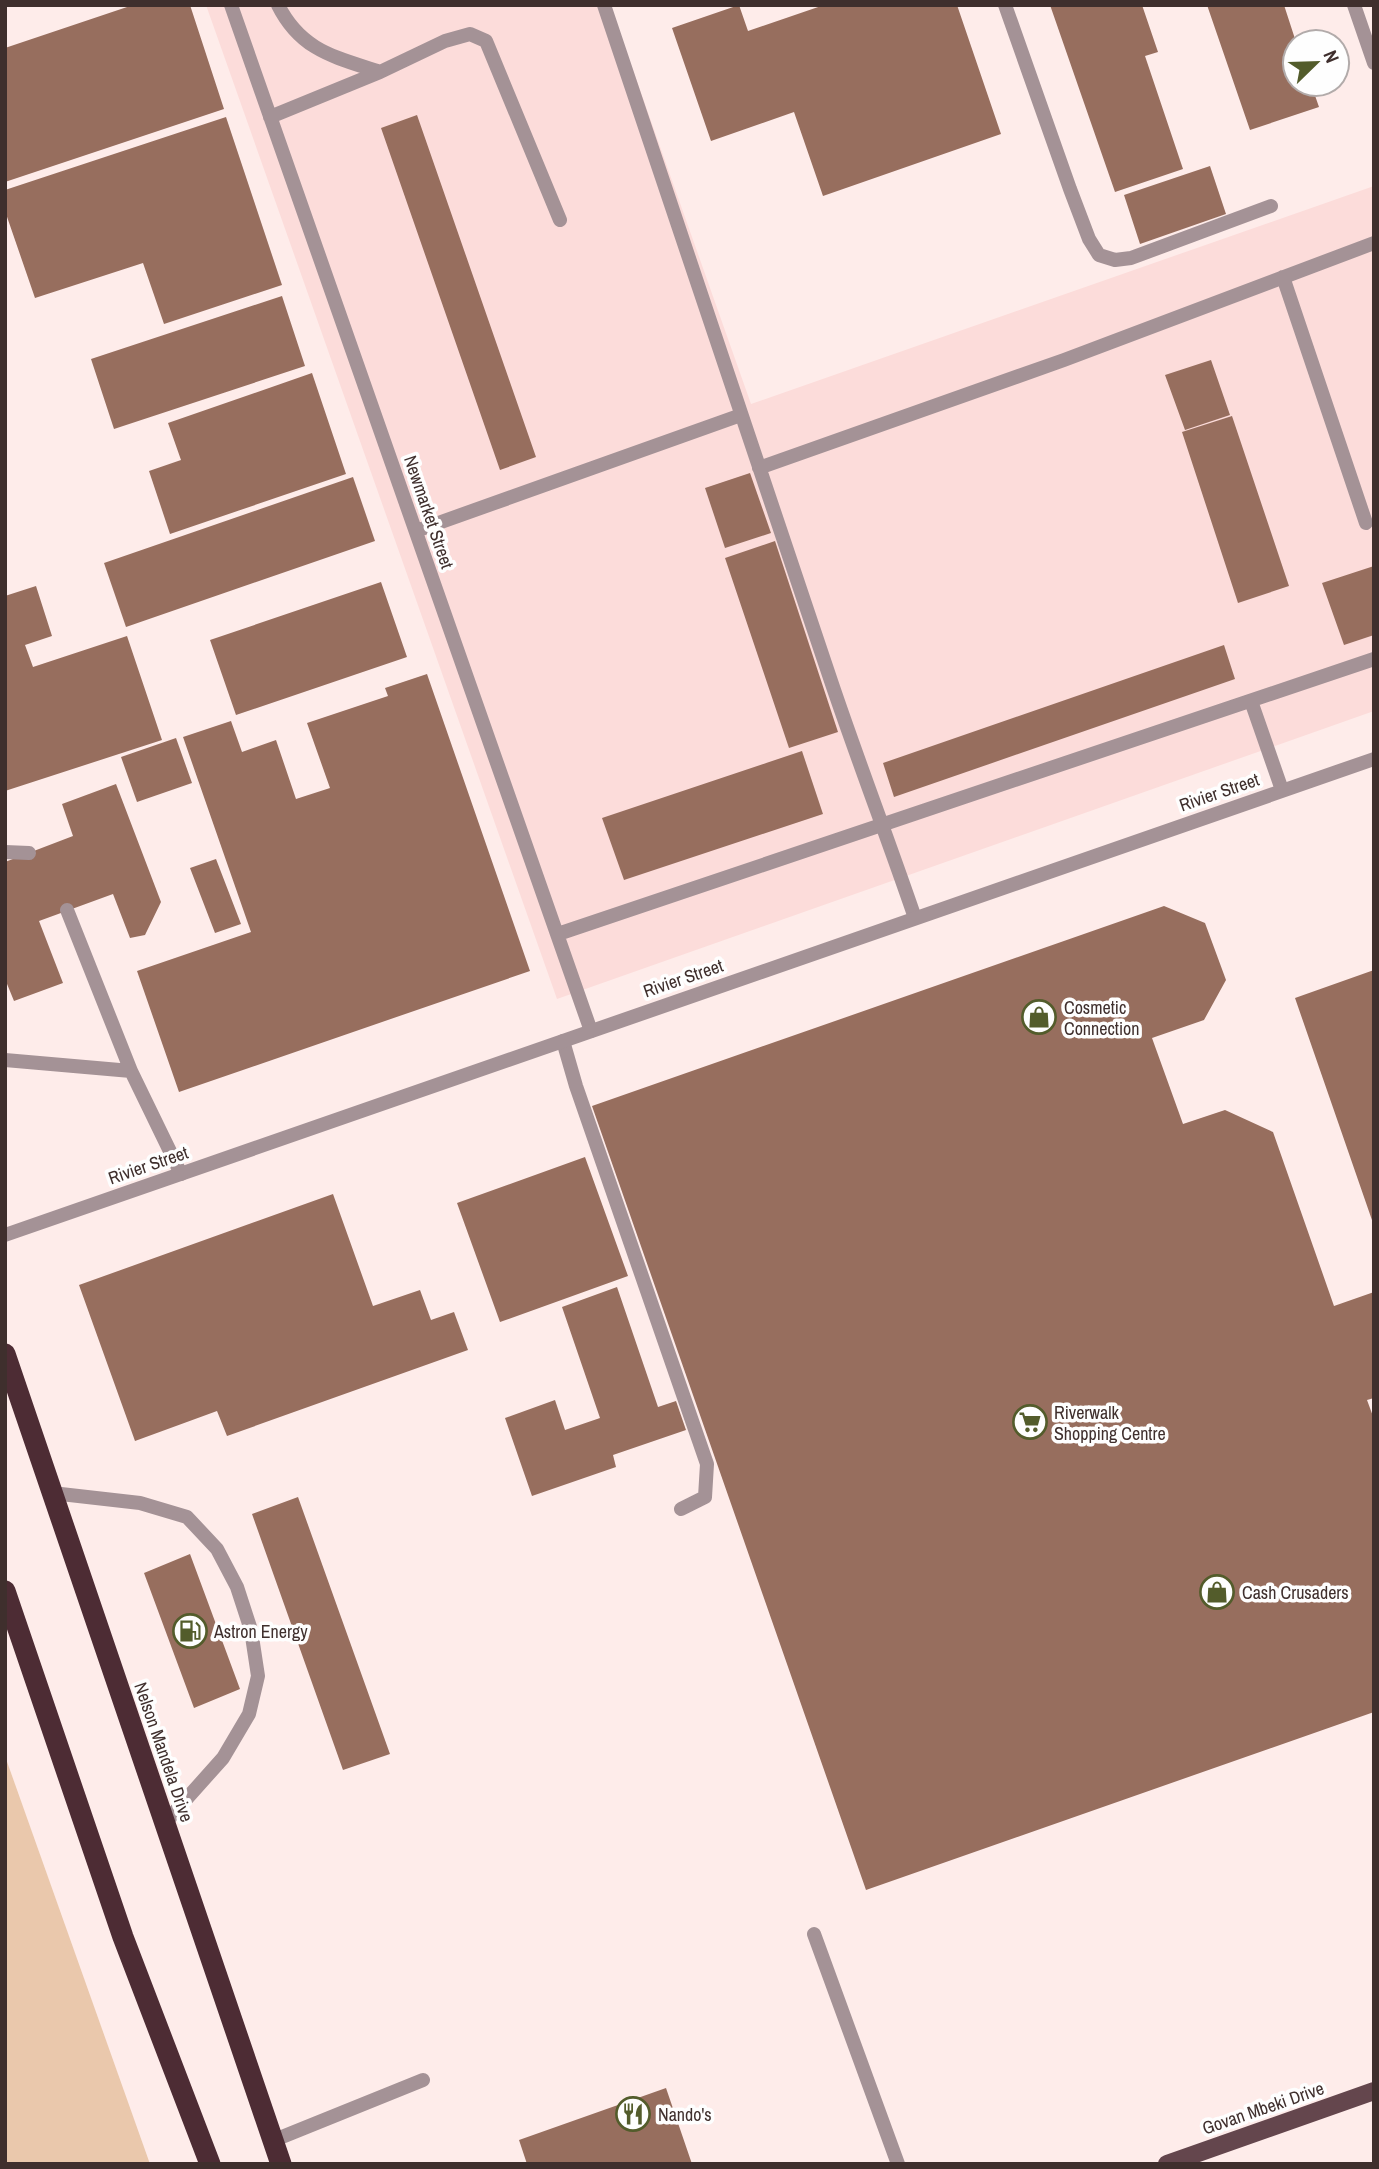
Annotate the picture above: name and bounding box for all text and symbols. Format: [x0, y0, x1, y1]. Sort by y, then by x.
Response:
north arrow [1281, 28, 1351, 98]
text: N [1317, 46, 1346, 67]
street label: Newmarket Street [398, 452, 460, 572]
street label: Rivier Street [1176, 767, 1262, 817]
street label: Rivier Street [640, 953, 726, 1003]
place label: Cosmetic Connection [1064, 995, 1140, 1041]
shop icon: Cosmetic Connection [1020, 998, 1058, 1036]
street label: Rivier Street [105, 1140, 191, 1190]
place label: Riverwalk Shopping Centre [1054, 1400, 1166, 1446]
supermarket icon: Riverwalk Shopping Centre [1011, 1403, 1049, 1441]
shop icon: Cash Crusaders [1198, 1573, 1236, 1611]
place label: Cash Crusaders [1242, 1580, 1349, 1605]
fuel station icon: Astron Energy [171, 1612, 209, 1650]
place label: Astron Energy [213, 1619, 308, 1644]
street label: Nelson Mandela Drive [128, 1679, 200, 1825]
street label: Govan Mbeki Drive [1199, 2075, 1327, 2141]
restaurant icon: Nando's [614, 2095, 652, 2133]
place label: Nando's [658, 2102, 712, 2127]

